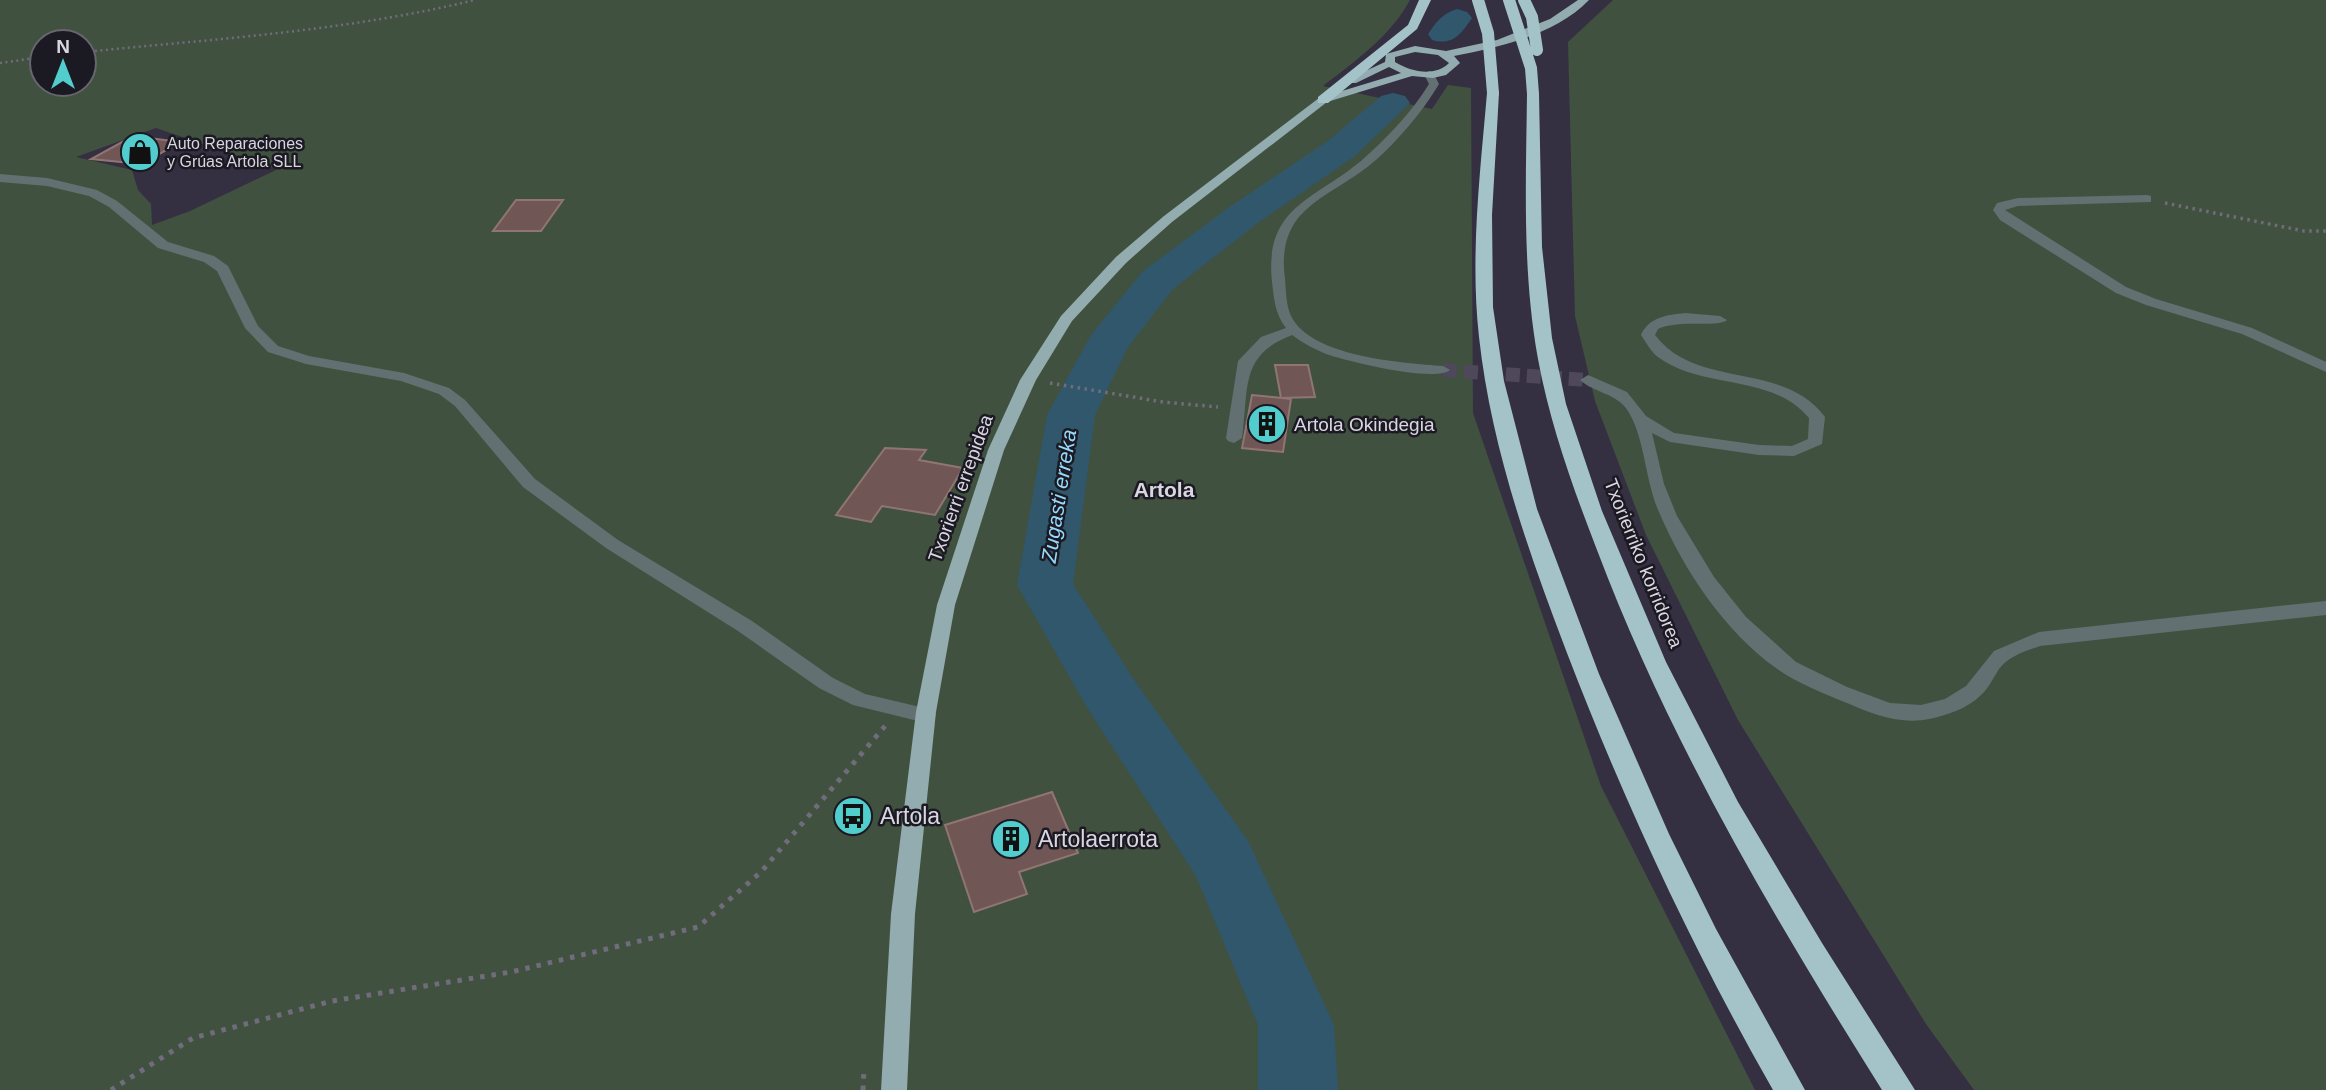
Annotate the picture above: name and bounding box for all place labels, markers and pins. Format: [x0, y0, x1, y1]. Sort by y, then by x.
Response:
shop icon: Auto Reparaciones y Grúas Artola SLL [119, 131, 161, 173]
place label: Auto Reparaciones y Grúas Artola SLL [167, 135, 303, 170]
building icon: Artola Okindegia [1246, 403, 1288, 445]
place label: Artola Okindegia [1294, 414, 1435, 435]
bus stop icon: Artola [832, 795, 874, 837]
place label: Artola [880, 803, 940, 829]
building icon: Artolaerrota [990, 818, 1032, 860]
place label: Artolaerrota [1038, 826, 1158, 852]

